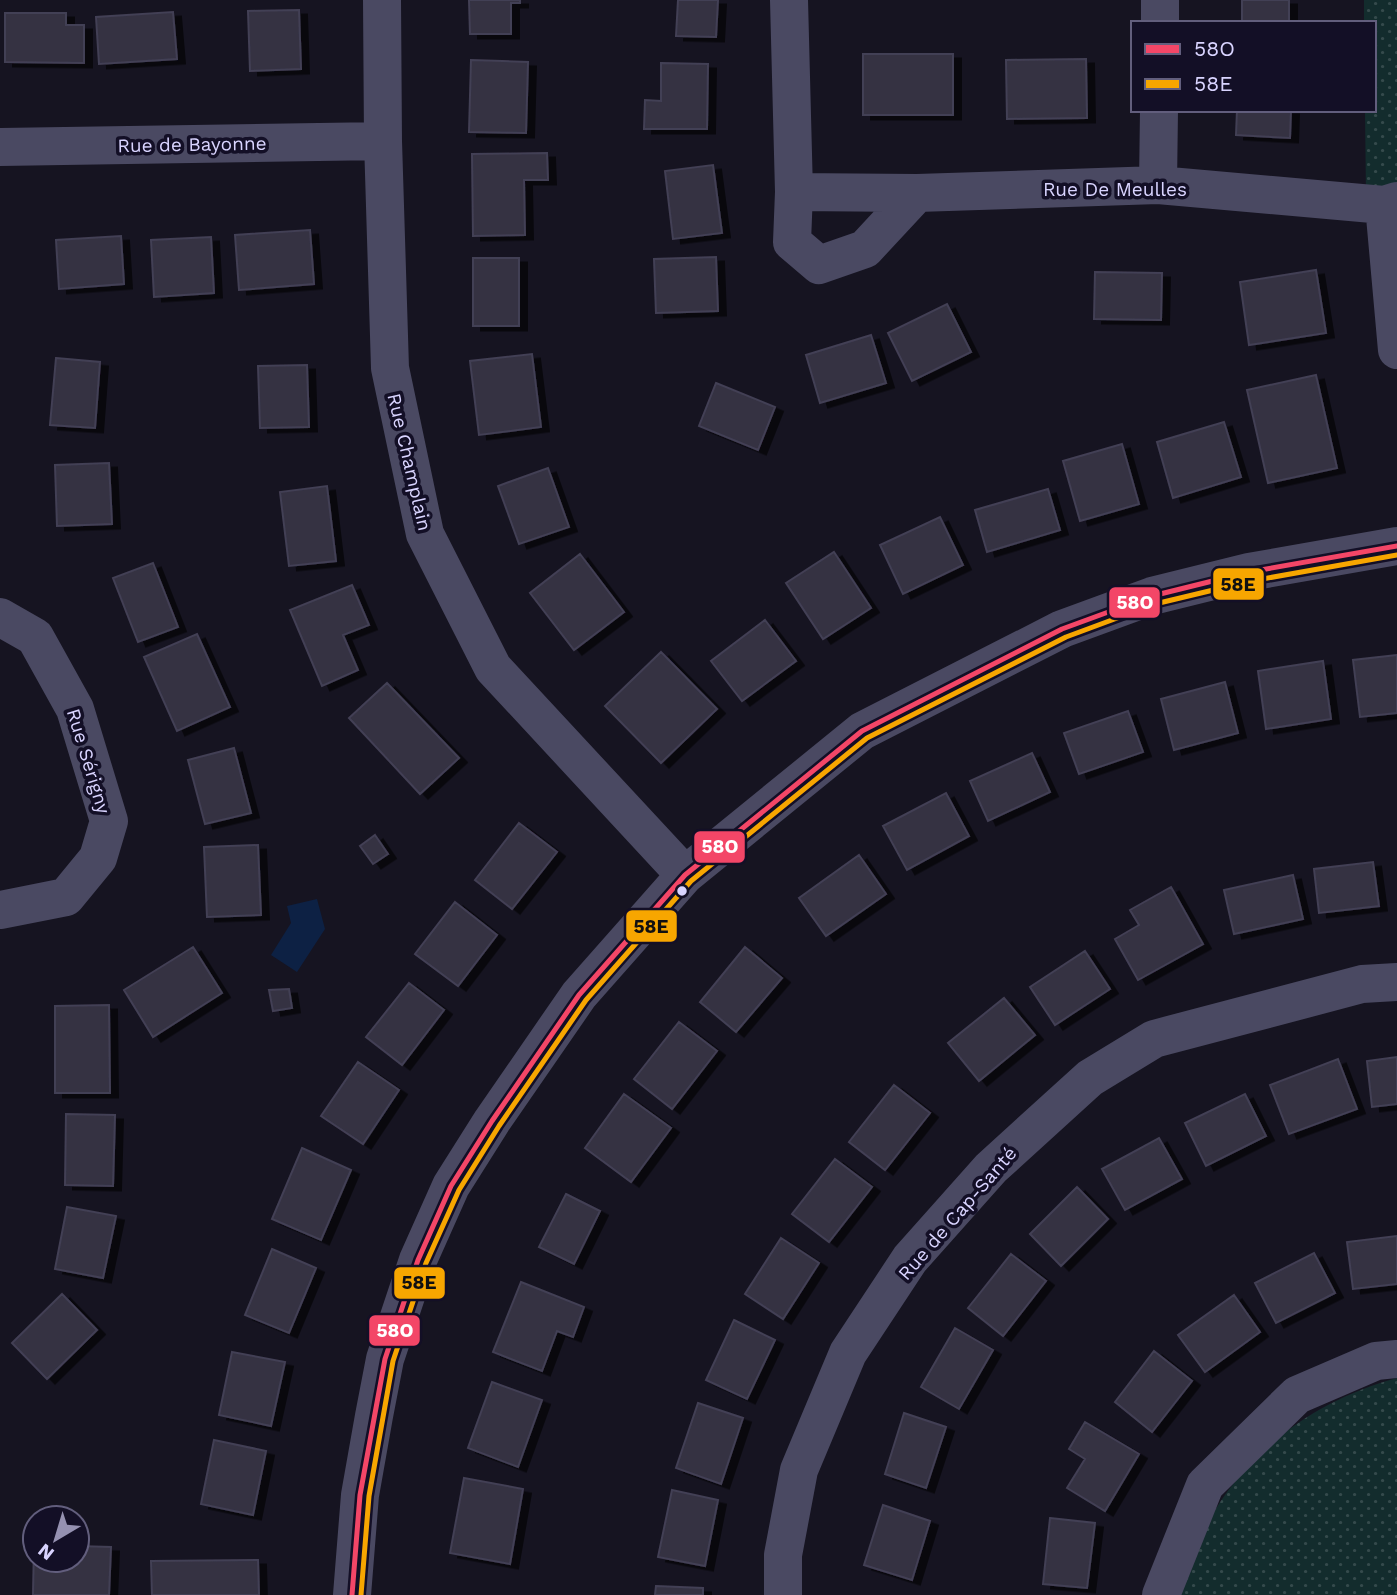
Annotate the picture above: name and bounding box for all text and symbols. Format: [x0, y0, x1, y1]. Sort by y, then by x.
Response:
legend [1131, 21, 1376, 112]
text: 58O [1194, 36, 1235, 61]
text: 58E [1194, 71, 1233, 96]
street label: Rue de Bayonne [117, 132, 267, 157]
street label: Rue De Meulles [1043, 178, 1187, 201]
street label: Rue Champlain [382, 391, 437, 533]
line badge: 58E [1212, 567, 1265, 601]
text: 58E [1221, 573, 1255, 596]
line badge: 58O [1108, 586, 1161, 619]
text: 58O [1117, 591, 1154, 614]
street label: Rue Sérigny [62, 706, 116, 817]
line badge: 58O [693, 830, 746, 864]
text: 58O [702, 835, 739, 858]
unlabelled marker [675, 884, 689, 898]
line badge: 58E [625, 909, 678, 943]
text: 58E [634, 915, 668, 938]
street label: Rue de Cap-Santé [893, 1142, 1022, 1285]
line badge: 58E [393, 1266, 446, 1300]
text: 58E [402, 1271, 436, 1294]
line badge: 58O [368, 1314, 421, 1347]
text: 58O [377, 1319, 414, 1342]
north arrow [21, 1504, 91, 1574]
text: N [33, 1539, 58, 1565]

